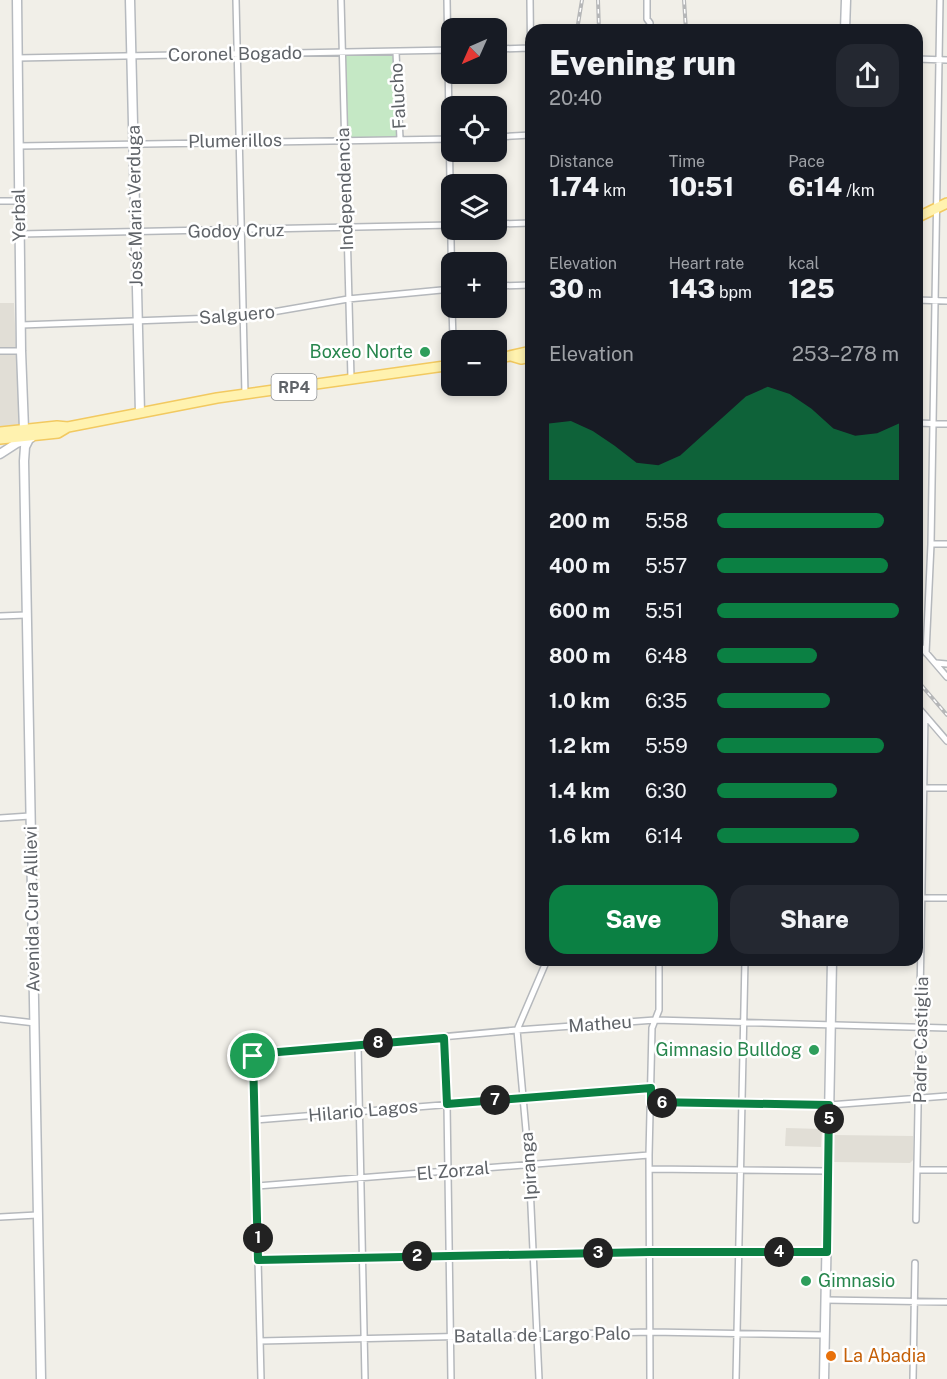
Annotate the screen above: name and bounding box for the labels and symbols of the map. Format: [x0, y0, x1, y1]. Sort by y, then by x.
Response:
north arrow [441, 18, 507, 84]
street label: Coronel Bogado [168, 42, 302, 65]
street label: Falucho [385, 62, 410, 130]
street label: José Maria Verduga [123, 125, 146, 287]
street label: Independencia [332, 127, 357, 251]
street label: Plumerillos [188, 129, 282, 152]
street label: Yerbal [8, 188, 29, 242]
street label: Godoy Cruz [187, 219, 284, 242]
street label: Salguero [198, 301, 276, 328]
place label: Boxeo Norte [310, 341, 413, 362]
marker: Boxeo Norte [418, 345, 432, 359]
road number: RP4 [272, 374, 316, 400]
street label: Avenida Cura Allievi [20, 826, 43, 992]
street label: Padre Castiglia [909, 976, 932, 1104]
street label: Matheu [568, 1011, 632, 1036]
pin: 8 [363, 1028, 393, 1058]
pin [227, 1030, 278, 1081]
place label: Gimnasio Bulldog [656, 1039, 802, 1060]
marker: Gimnasio Bulldog [807, 1043, 821, 1057]
pin: 7 [480, 1085, 510, 1115]
pin: 6 [647, 1088, 677, 1118]
street label: Hilario Lagos [307, 1095, 419, 1126]
pin: 5 [814, 1104, 844, 1134]
street label: Ipiranga [516, 1131, 541, 1201]
street label: El Zorzal [415, 1157, 490, 1184]
pin: 1 [243, 1223, 273, 1253]
pin: 4 [764, 1237, 794, 1267]
pin: 3 [583, 1238, 613, 1268]
pin: 2 [402, 1241, 432, 1271]
place label: Gimnasio [818, 1270, 895, 1291]
marker: Gimnasio [799, 1274, 813, 1288]
street label: Batalla de Largo Palo [453, 1322, 631, 1347]
place label: La Abadia [843, 1345, 926, 1366]
marker: La Abadia [824, 1349, 838, 1363]

